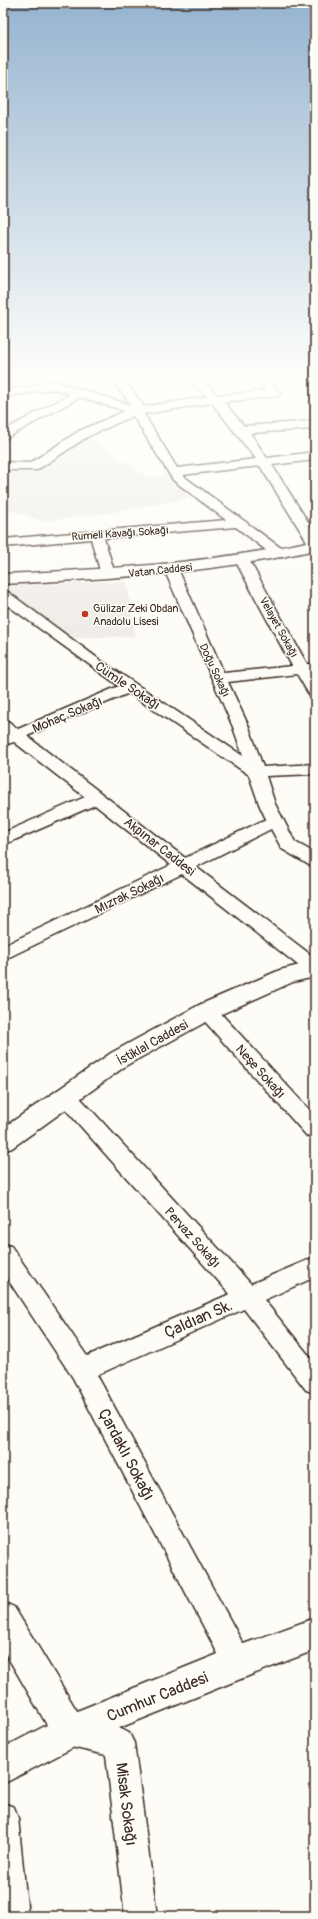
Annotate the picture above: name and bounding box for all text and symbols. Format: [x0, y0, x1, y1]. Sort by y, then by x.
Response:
street label: Rumeli Kavağı Sokağı [71, 524, 169, 543]
street label: Vatan Caddesi [127, 561, 193, 580]
street label: Velayet Sokağı [257, 595, 301, 660]
place label: Gülizar Zeki Obdan Anadolu Lisesi [93, 602, 178, 628]
marker: Gülizar Zeki Obdan Anadolu Lisesi [80, 609, 90, 619]
street label: Doğu Sokağı [197, 642, 233, 699]
street label: Cümle Sokağı [92, 658, 163, 713]
street label: Mohaç Sokağı [30, 693, 105, 737]
street label: Akpınar Caddesi [121, 814, 198, 880]
street label: Mızrak Sokağı [92, 870, 167, 918]
street label: İstiklal Caddesi [114, 1017, 191, 1069]
street label: Neşe Sokağı [232, 1042, 288, 1102]
street label: Pervaz Sokağı [161, 1204, 224, 1271]
street label: Çaldıan Sk. [161, 1295, 236, 1343]
street label: Çardaklı Sokağı [94, 1405, 159, 1504]
street label: Cumhur Caddesi [104, 1667, 211, 1726]
street label: Misak Sokağı [111, 1761, 141, 1847]

